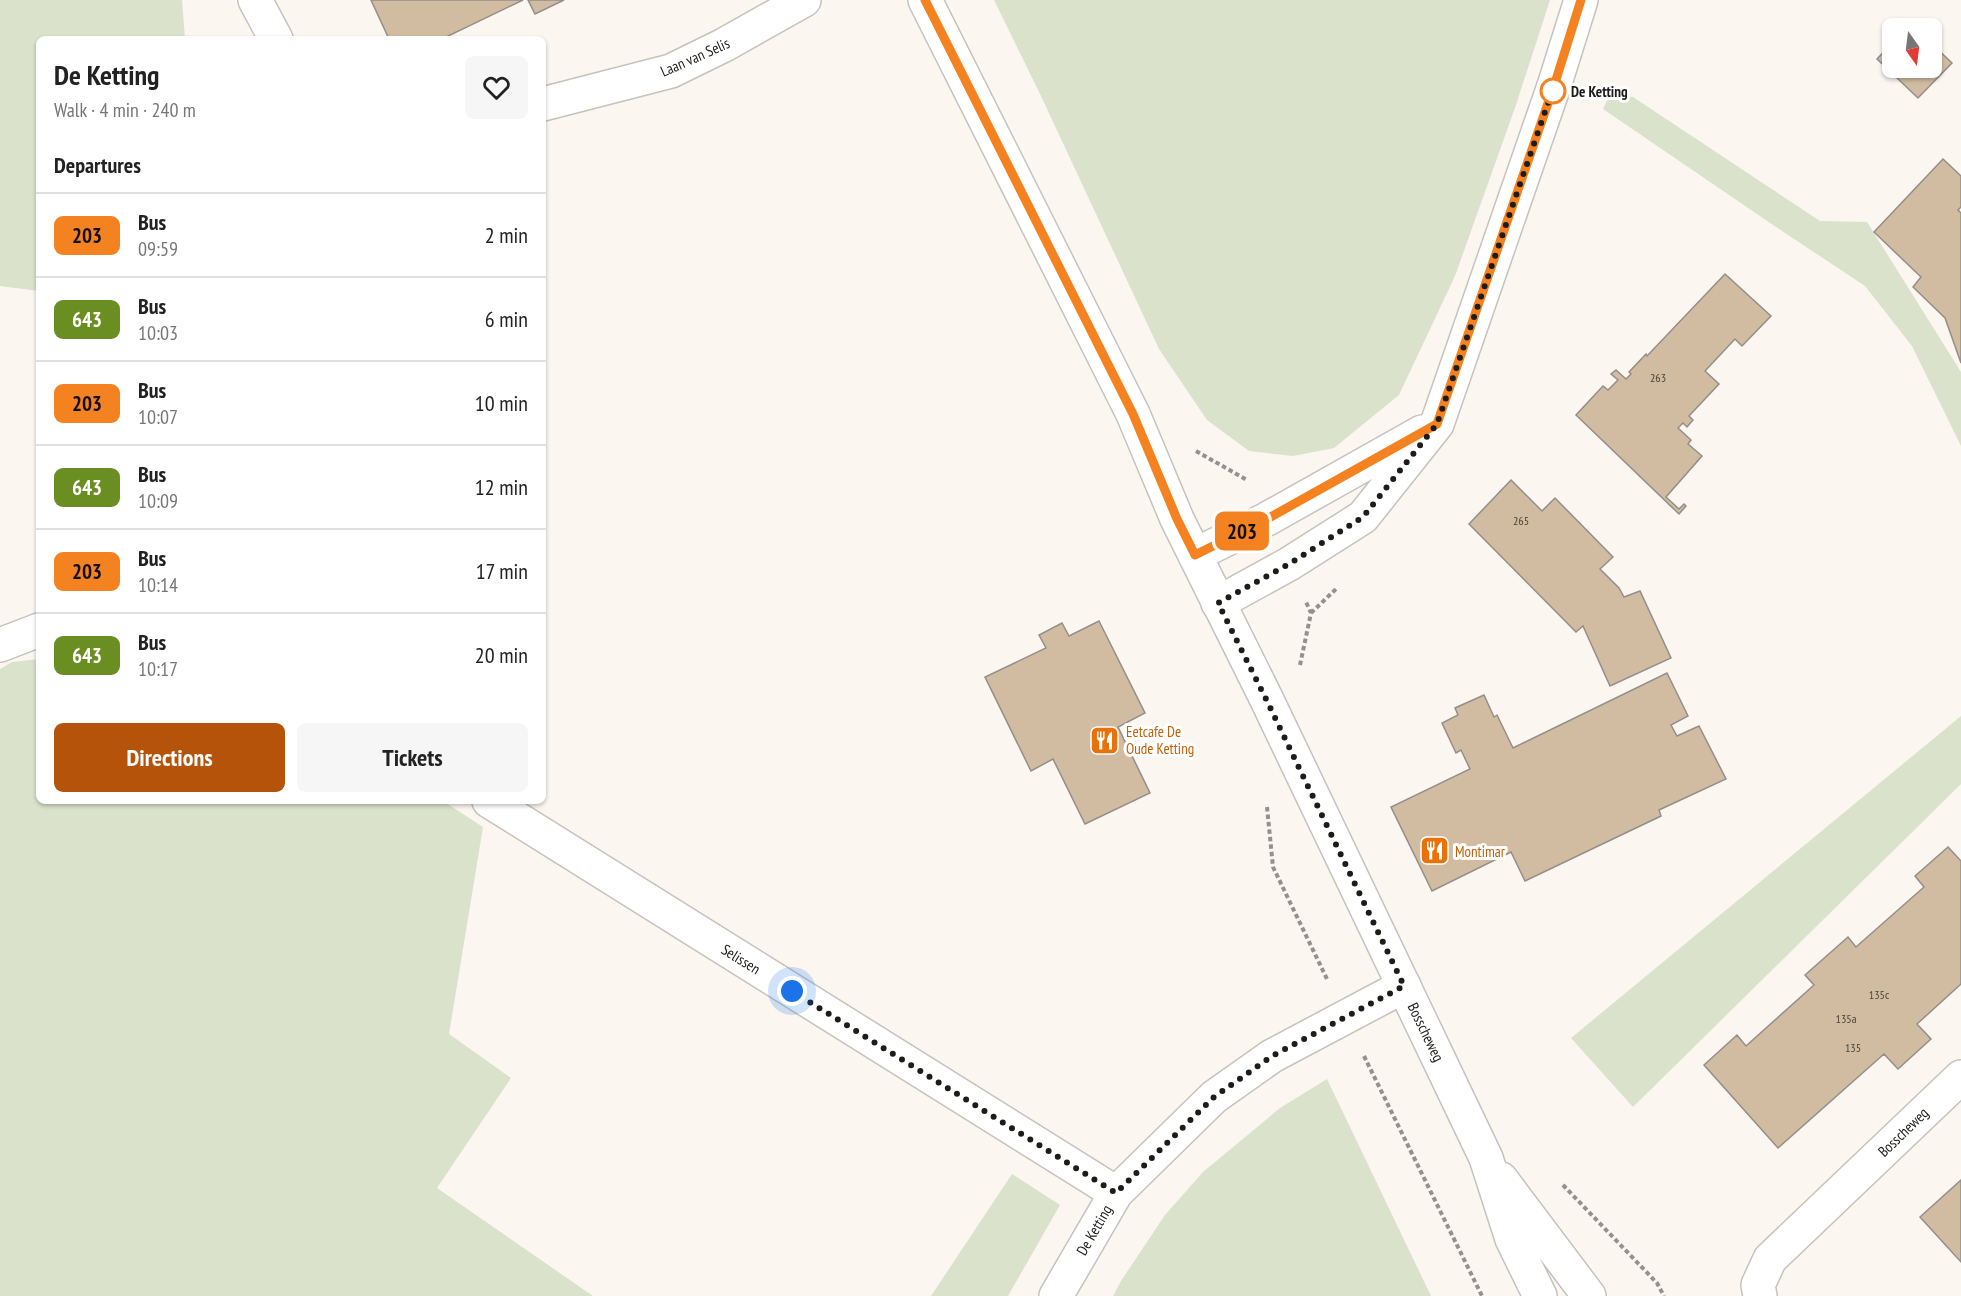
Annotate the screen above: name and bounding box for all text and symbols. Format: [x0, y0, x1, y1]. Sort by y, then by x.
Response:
north arrow [1882, 18, 1942, 78]
map controls [1882, 18, 1942, 78]
street label: Laan van Selis [657, 33, 733, 81]
text: De Ketting [54, 56, 160, 93]
button: heart [465, 56, 528, 119]
marker: De Ketting [1540, 78, 1566, 104]
place label: De Ketting [1571, 82, 1628, 101]
text: Walk · 4 min · 240 m [54, 97, 196, 123]
text: Departures [54, 151, 141, 179]
text: Bus [138, 208, 166, 236]
text: 2 min [485, 221, 528, 249]
text: 203 [72, 222, 102, 249]
text: 09:59 [138, 236, 178, 262]
text: Bus [138, 292, 166, 320]
text: 6 min [485, 305, 528, 333]
text: 643 [72, 306, 102, 333]
text: 10:03 [138, 320, 178, 346]
house number: 263 [1650, 370, 1666, 385]
text: Bus [138, 376, 166, 404]
text: 10 min [475, 389, 528, 417]
text: 203 [72, 390, 102, 417]
text: 10:07 [138, 404, 178, 430]
text: Bus [138, 460, 166, 488]
text: 12 min [475, 473, 528, 501]
text: 643 [72, 474, 102, 501]
text: 10:09 [138, 488, 178, 514]
line badge: 203 [1208, 512, 1276, 550]
house number: 265 [1513, 513, 1529, 528]
text: 203 [1227, 518, 1257, 545]
text: Bus [138, 544, 166, 572]
text: 17 min [476, 557, 528, 585]
text: 203 [72, 558, 102, 585]
text: 10:14 [138, 572, 178, 598]
text: Bus [138, 628, 166, 656]
text: 20 min [475, 641, 528, 669]
text: 643 [72, 642, 102, 669]
text: 10:17 [138, 656, 178, 682]
place label: Eetcafe De Oude Ketting [1126, 722, 1194, 758]
button: Directions [54, 723, 285, 792]
button: Tickets [297, 723, 528, 792]
restaurant icon: Eetcafe De Oude Ketting [1089, 724, 1121, 756]
restaurant icon: Montimar [1418, 835, 1450, 867]
place label: Montimar [1455, 842, 1506, 861]
street label: Selissen [718, 940, 764, 978]
your location [777, 976, 807, 1006]
house number: 135c [1869, 987, 1890, 1002]
street label: Bosscheweg [1404, 1000, 1448, 1064]
house number: 135a [1835, 1011, 1857, 1026]
house number: 135 [1845, 1040, 1861, 1055]
street label: Bosscheweg [1874, 1103, 1932, 1161]
street label: De Ketting [1072, 1202, 1116, 1258]

